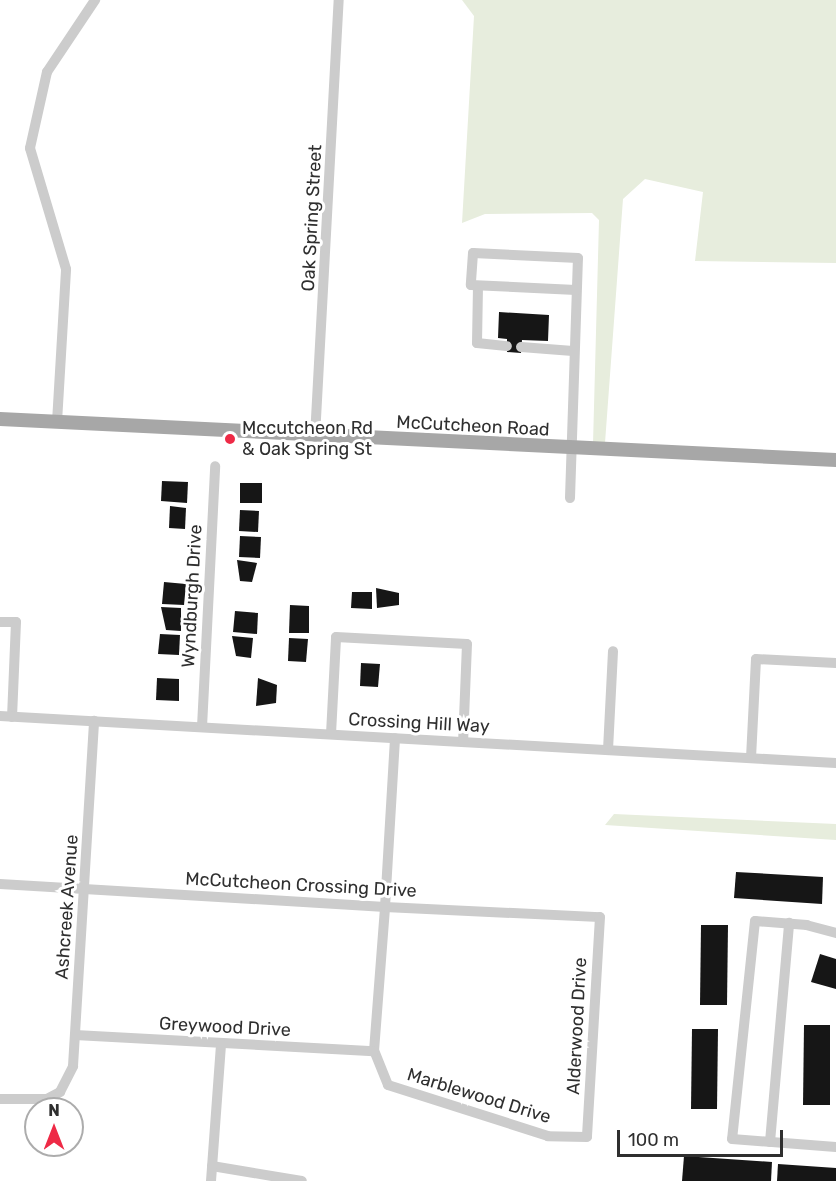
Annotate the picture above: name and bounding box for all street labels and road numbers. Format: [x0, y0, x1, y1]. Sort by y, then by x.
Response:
street label: Oak Spring Street [297, 144, 327, 292]
street label: McCutcheon Road [396, 411, 550, 441]
street label: Wyndburgh Drive [177, 524, 207, 668]
street label: Crossing Hill Way [348, 709, 490, 737]
street label: Ashcreek Avenue [51, 834, 83, 980]
street label: McCutcheon Crossing Drive [185, 868, 417, 902]
street label: Alderwood Drive [563, 957, 591, 1095]
street label: Greywood Drive [159, 1013, 291, 1041]
street label: Marblewood Drive [404, 1064, 554, 1128]

